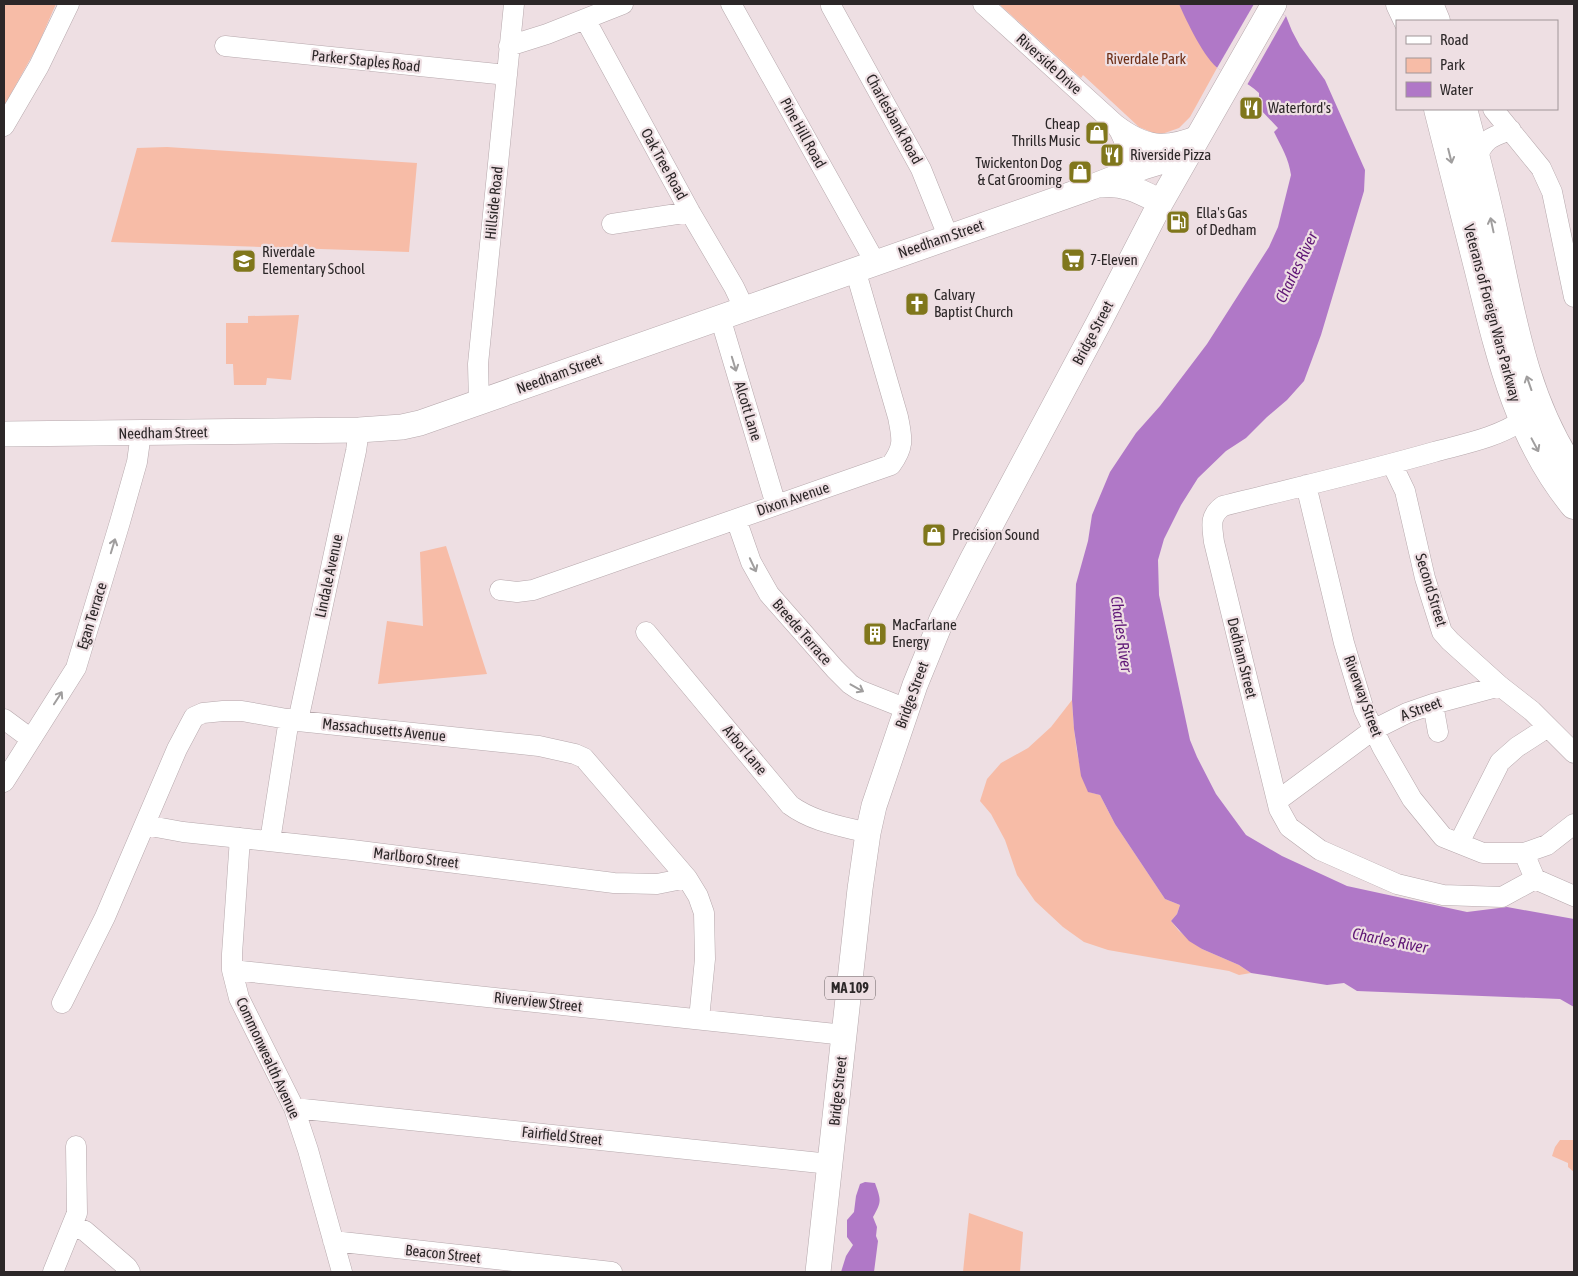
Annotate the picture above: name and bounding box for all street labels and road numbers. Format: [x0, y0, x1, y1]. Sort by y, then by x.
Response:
street label: Riverside Drive [1013, 30, 1086, 98]
street label: Parker Staples Road [311, 46, 421, 75]
street label: Charlesbank Road [863, 71, 926, 167]
street label: Pine Hill Road [777, 95, 830, 171]
street label: Oak Tree Road [638, 125, 691, 202]
street label: Hillside Road [481, 166, 506, 240]
street label: Needham Street [896, 216, 986, 261]
street label: Veterans of Foreign Wars Parkway [1461, 222, 1524, 404]
street label: Bridge Street [1069, 298, 1117, 368]
street label: Needham Street [514, 350, 604, 397]
street label: Alcott Lane [731, 379, 766, 443]
street label: Needham Street [118, 423, 208, 442]
street label: Dixon Avenue [754, 478, 832, 519]
street label: Lindale Avenue [311, 532, 346, 619]
street label: Second Street [1412, 552, 1451, 628]
street label: Egan Terrace [73, 580, 110, 651]
street label: Breede Terrace [769, 595, 836, 668]
street label: Dedham Street [1224, 616, 1261, 700]
street label: Riverway Street [1341, 653, 1386, 739]
street label: Bridge Street [892, 659, 931, 731]
street label: A Street [1398, 693, 1444, 724]
street label: Massachusetts Avenue [321, 715, 447, 744]
street label: Arbor Lane [720, 722, 771, 778]
street label: Marlboro Street [372, 844, 460, 871]
road number: MA 109 [825, 976, 875, 1000]
street label: Riverview Street [493, 988, 583, 1015]
street label: Commonwealth Avenue [233, 995, 304, 1121]
street label: Bridge Street [825, 1055, 850, 1127]
street label: Fairfield Street [521, 1123, 603, 1148]
street label: Beacon Street [404, 1241, 482, 1266]

